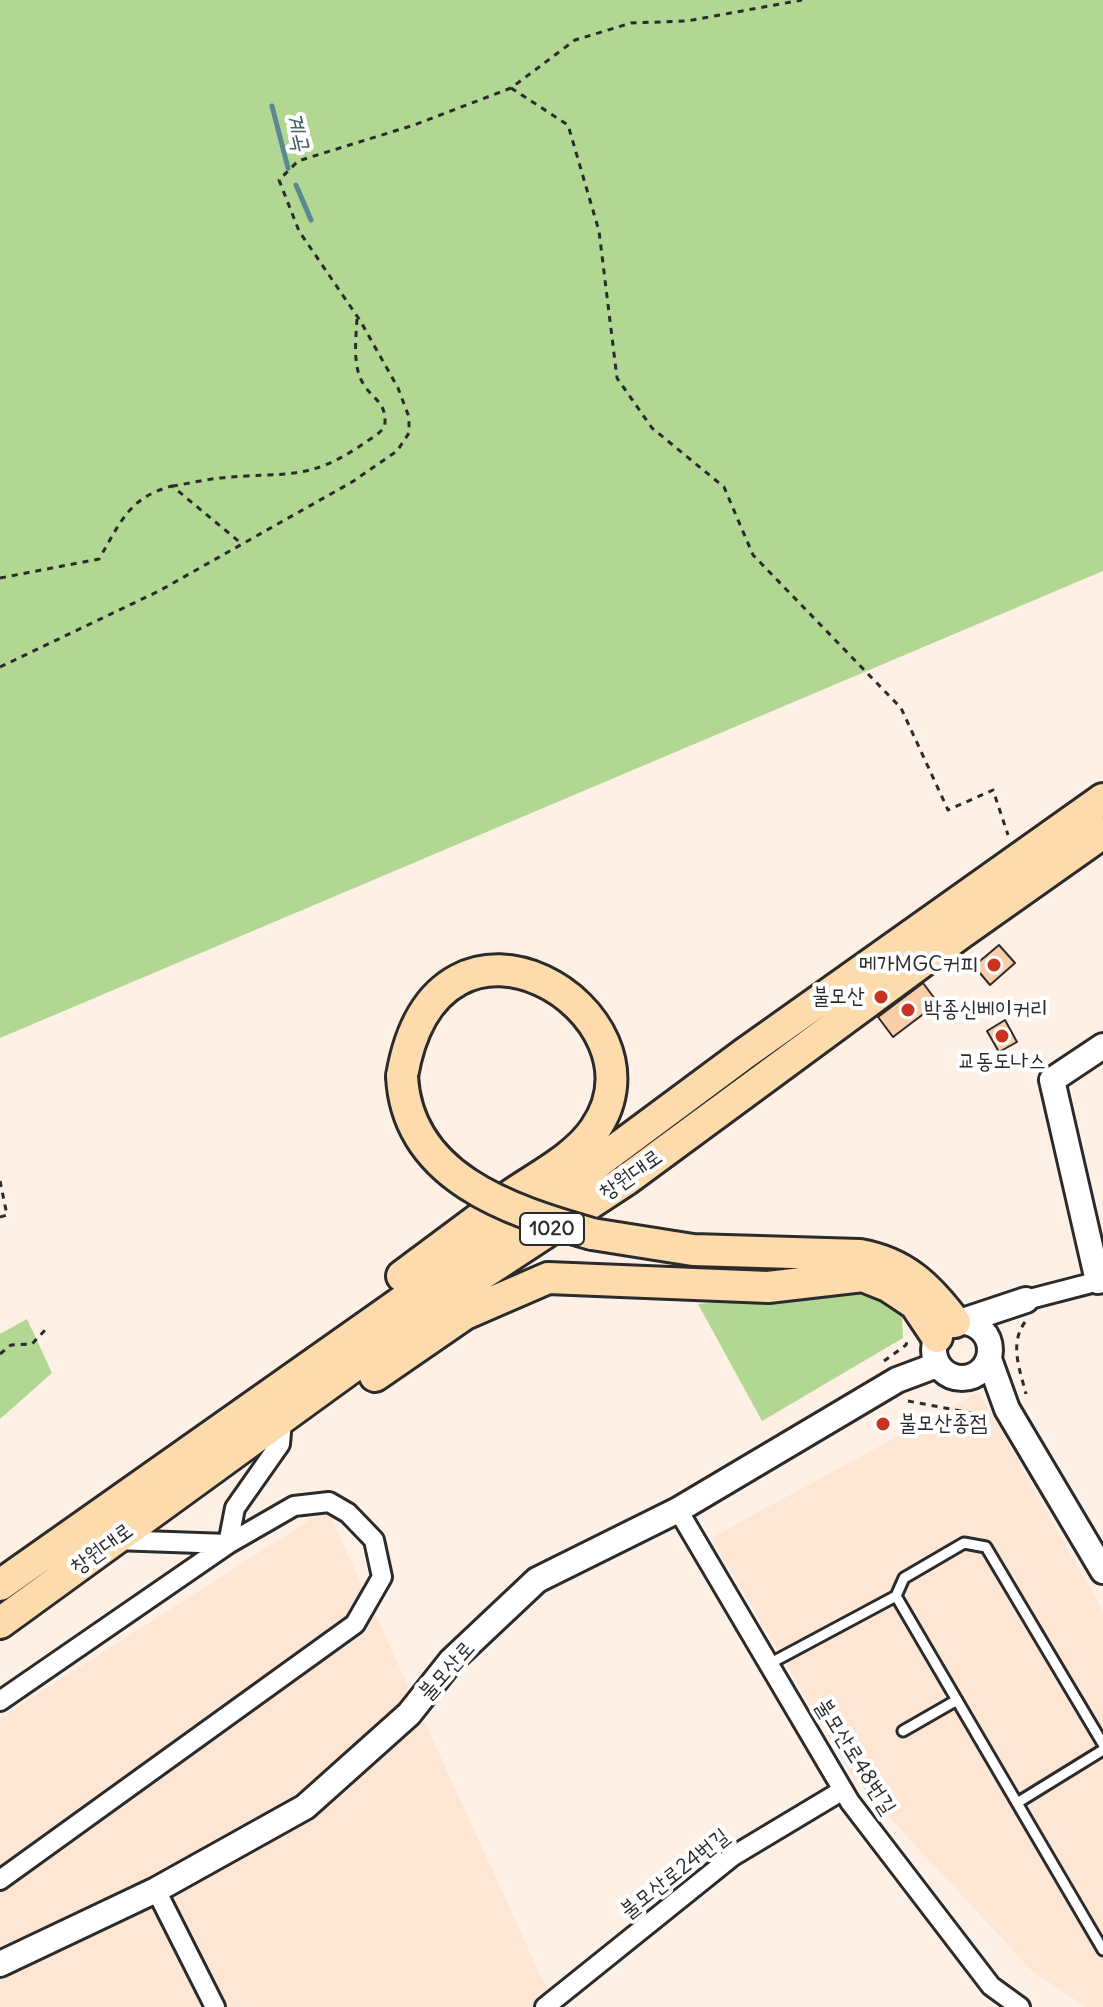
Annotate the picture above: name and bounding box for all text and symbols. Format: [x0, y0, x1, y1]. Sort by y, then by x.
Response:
water label: 계곡 [278, 110, 316, 154]
place label: 메가MGC커피 [859, 952, 978, 978]
marker: 메가MGC커피 [985, 956, 1003, 974]
place label: 불모산 [812, 984, 865, 1010]
marker: 불모산 [872, 988, 890, 1006]
place label: 박종신베이커리 [924, 997, 1048, 1023]
marker: 박종신베이커리 [899, 1001, 917, 1019]
marker: 교동도나스 [993, 1027, 1011, 1045]
place label: 교동도나스 [958, 1049, 1046, 1075]
street label: 창원대로 [594, 1144, 668, 1206]
road number: 1020 [520, 1213, 584, 1245]
place label: 불모산종점 [899, 1411, 988, 1437]
marker: 불모산종점 [874, 1415, 892, 1433]
street label: 창원대로 [66, 1518, 138, 1580]
street label: 불모산로 [413, 1636, 481, 1706]
street label: 불모산로48번길 [809, 1694, 901, 1820]
street label: 불모산로24번길 [615, 1823, 735, 1925]

